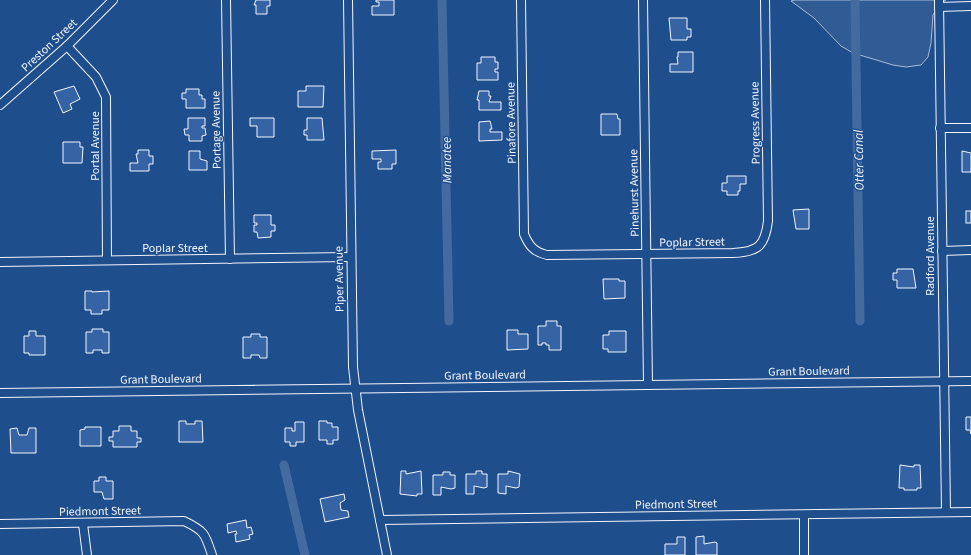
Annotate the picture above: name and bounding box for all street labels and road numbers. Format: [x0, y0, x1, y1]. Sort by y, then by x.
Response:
street label: Preston Street [18, 15, 81, 76]
street label: Progress Avenue [746, 81, 765, 165]
street label: Pinafore Avenue [502, 82, 521, 164]
street label: Portage Avenue [207, 91, 226, 169]
street label: Portal Avenue [87, 111, 104, 181]
street label: Pinehurst Avenue [625, 149, 644, 237]
street label: Radford Avenue [922, 216, 939, 296]
street label: Poplar Street [659, 233, 725, 252]
street label: Poplar Street [142, 240, 208, 257]
street label: Piper Avenue [330, 246, 349, 312]
street label: Grant Boulevard [768, 362, 850, 381]
street label: Grant Boulevard [444, 366, 526, 385]
street label: Grant Boulevard [120, 370, 202, 389]
street label: Piedmont Street [635, 495, 717, 514]
street label: Piedmont Street [59, 502, 141, 521]

